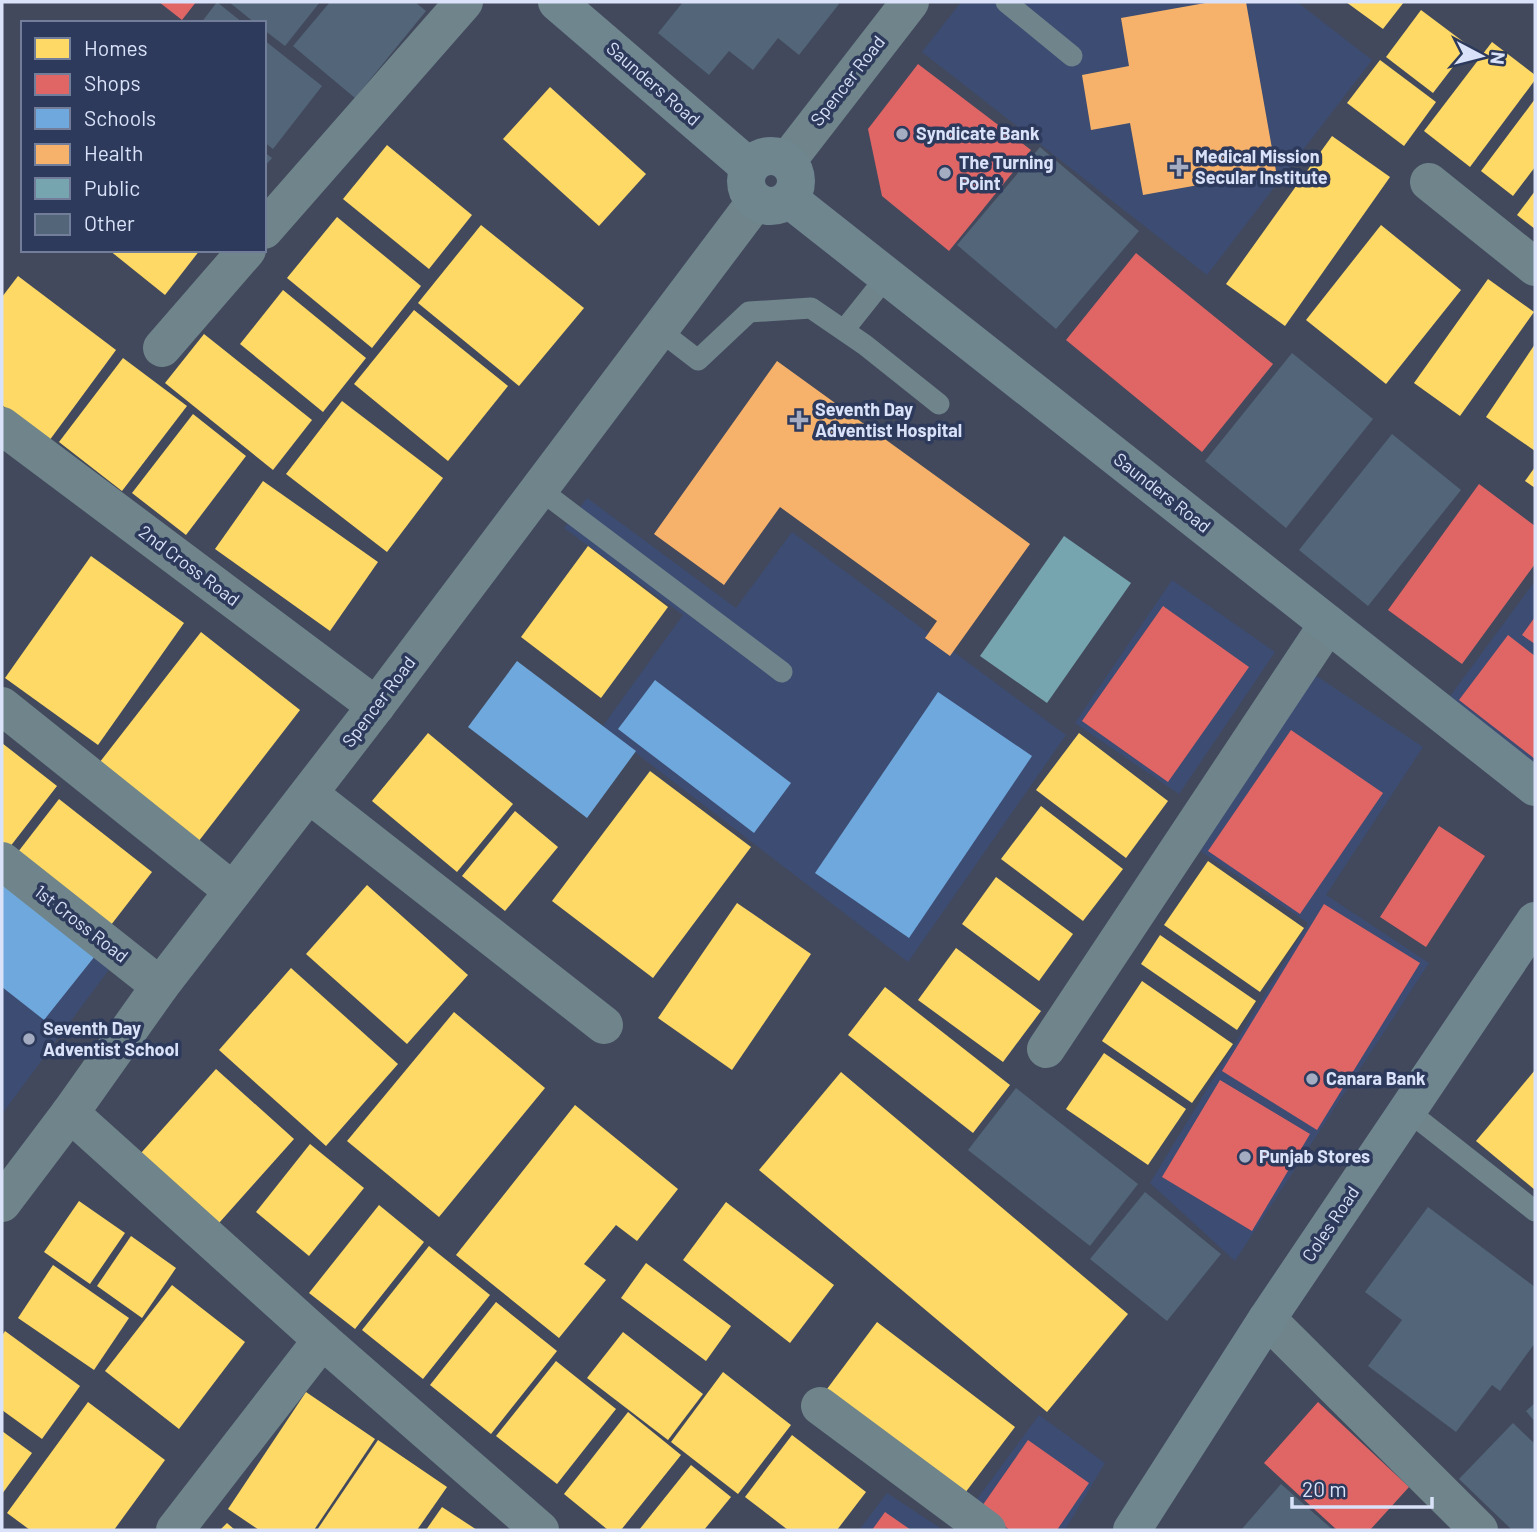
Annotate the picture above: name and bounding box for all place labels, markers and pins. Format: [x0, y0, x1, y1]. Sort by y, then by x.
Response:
place label: Syndicate Bank [916, 122, 1040, 144]
marker: Syndicate Bank [894, 126, 910, 142]
place label: Medical Mission Secular Institute [1195, 145, 1328, 188]
place label: The Turning Point [959, 151, 1053, 194]
marker: Medical Mission Secular Institute [1169, 157, 1189, 177]
marker: The Turning Point [937, 165, 953, 181]
place label: Seventh Day Adventist Hospital [815, 398, 962, 441]
marker: Seventh Day Adventist Hospital [789, 410, 809, 430]
place label: Seventh Day Adventist School [43, 1017, 179, 1060]
marker: Seventh Day Adventist School [21, 1031, 37, 1047]
place label: Canara Bank [1326, 1067, 1426, 1089]
marker: Canara Bank [1304, 1071, 1320, 1087]
place label: Punjab Stores [1259, 1145, 1370, 1167]
marker: Punjab Stores [1237, 1149, 1253, 1165]

